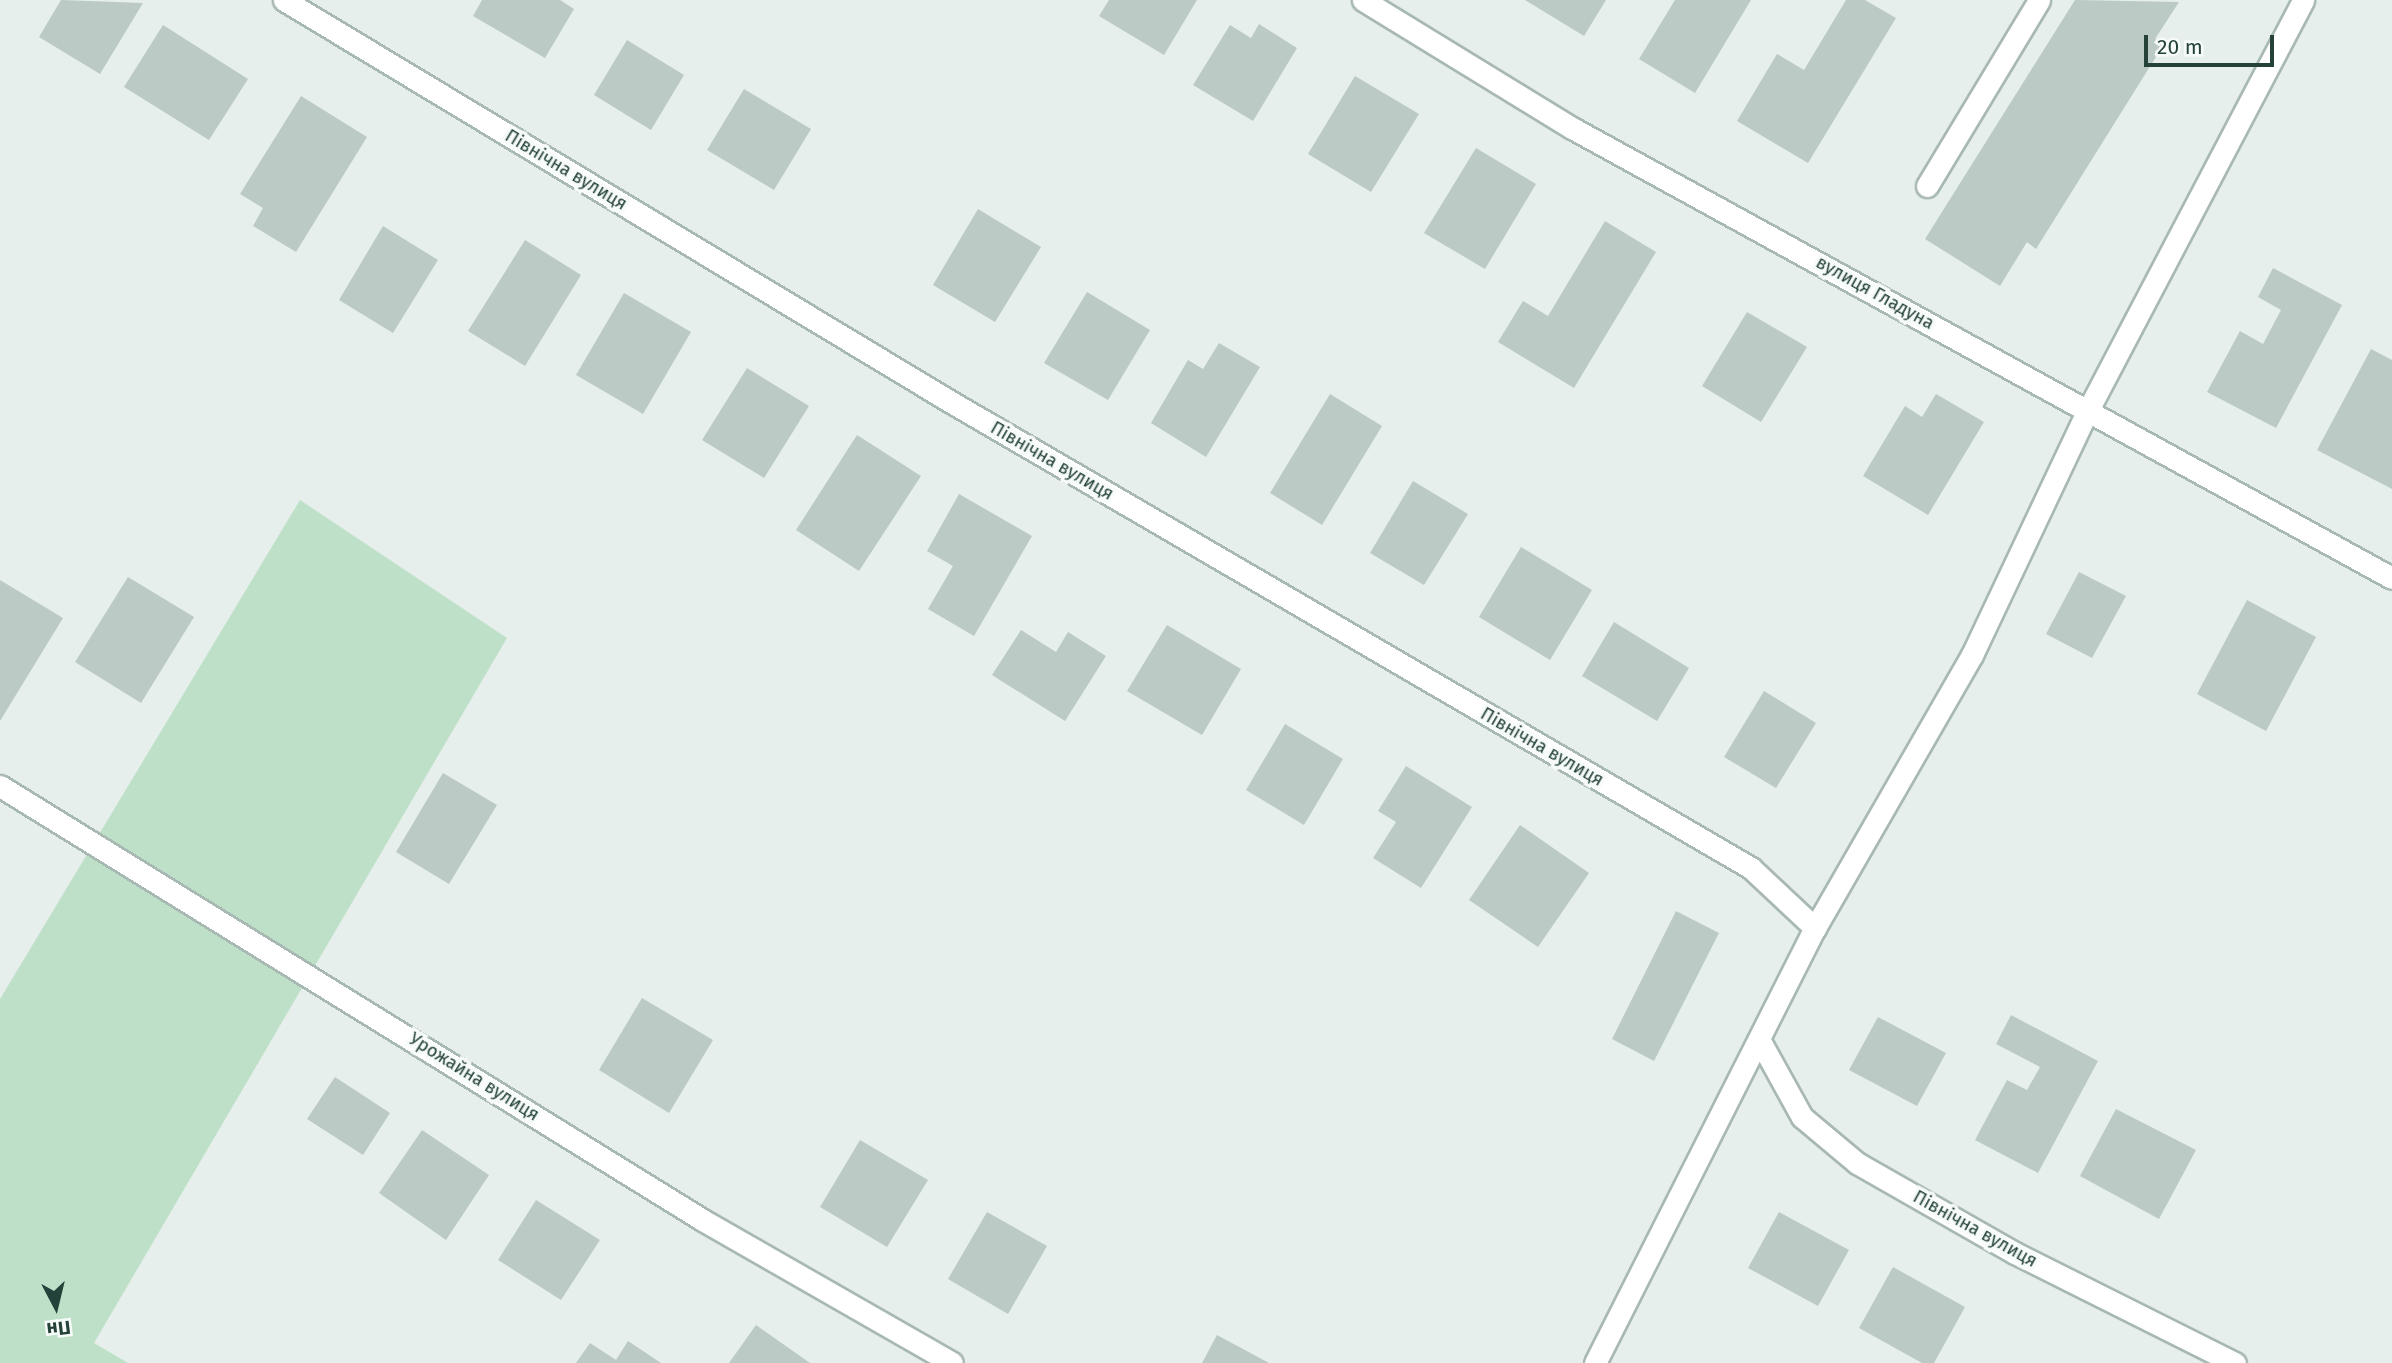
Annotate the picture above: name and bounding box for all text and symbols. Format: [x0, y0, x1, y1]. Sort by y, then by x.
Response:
scale bar [2147, 21, 2276, 65]
text: 20 m [2157, 34, 2203, 60]
street label: Північна вулиця [501, 125, 631, 215]
street label: вулиця Гладуна [1812, 252, 1938, 334]
street label: Північна вулиця [987, 417, 1117, 505]
street label: Північна вулиця [1477, 703, 1607, 791]
street label: Урожайна вулиця [405, 1028, 543, 1126]
street label: Північна вулиця [1909, 1186, 2041, 1272]
north arrow [21, 1272, 91, 1342]
text: Пн [45, 1315, 72, 1341]

